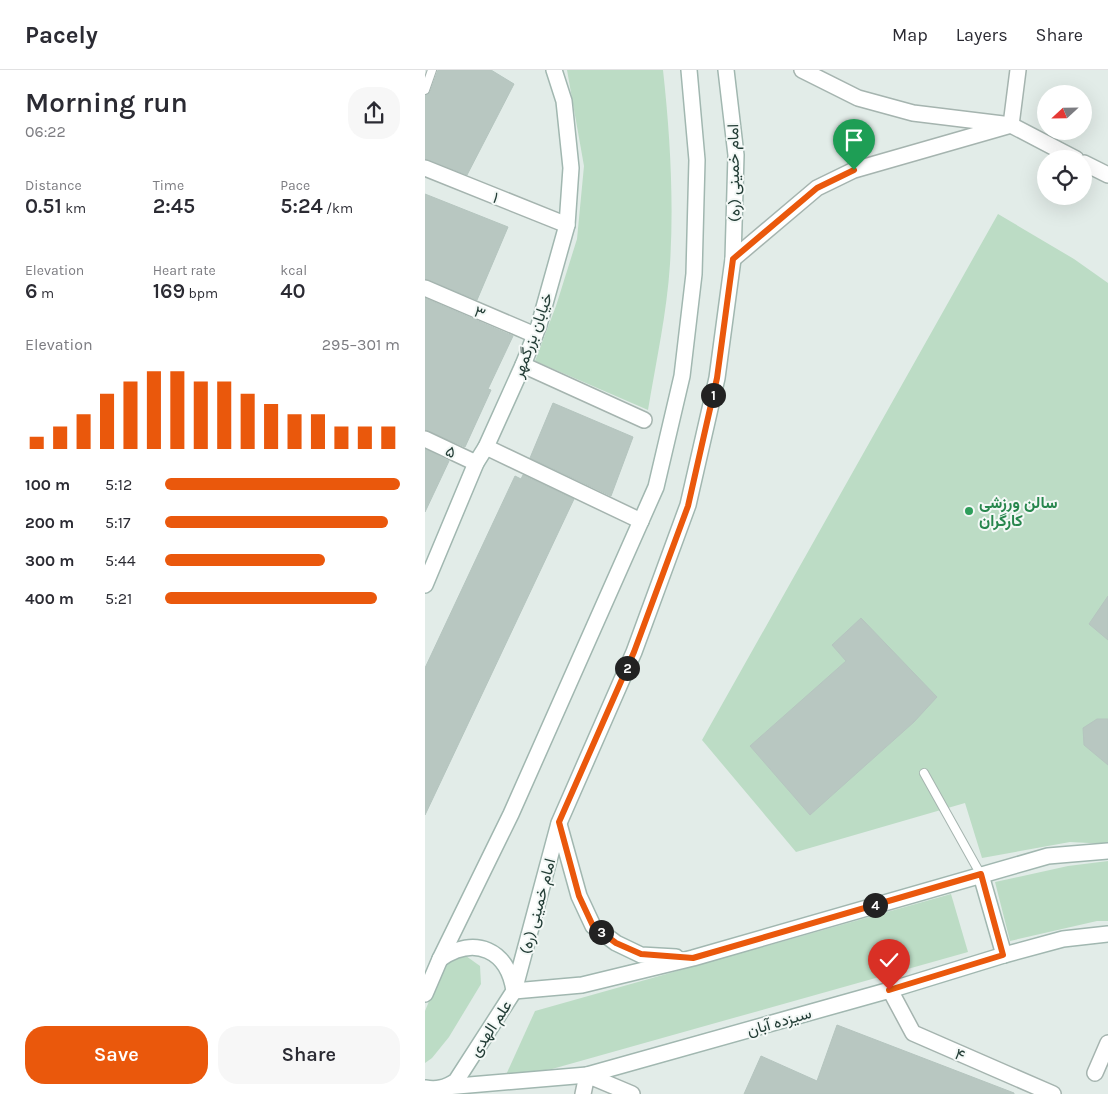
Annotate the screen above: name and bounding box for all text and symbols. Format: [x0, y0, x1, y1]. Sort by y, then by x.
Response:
text: Pacely [25, 21, 98, 49]
text: Map [892, 24, 928, 46]
text: Layers [956, 24, 1008, 46]
text: Share [1036, 24, 1083, 46]
north arrow [1037, 85, 1093, 140]
map controls [1037, 85, 1092, 205]
text: Morning run [25, 86, 188, 119]
button: share [348, 87, 400, 139]
pin [833, 119, 875, 170]
text: 06:22 [25, 122, 66, 141]
street label: امام خمینی (ره) [723, 124, 745, 222]
icon: arrive [840, 126, 868, 154]
button: locate [1037, 150, 1092, 205]
text: Distance [25, 177, 82, 194]
text: Time [153, 177, 184, 194]
text: Pace [280, 177, 310, 194]
street label: ۱ [490, 188, 502, 207]
text: 0.51 [25, 194, 62, 218]
text: 2:45 [153, 194, 195, 218]
text: 5:24 [280, 194, 323, 218]
text: km [62, 200, 86, 217]
text: /km [323, 200, 353, 217]
text: Elevation [25, 262, 84, 279]
text: Heart rate [153, 262, 216, 279]
text: kcal [280, 262, 307, 279]
text: 6 [25, 279, 38, 303]
text: 169 [153, 279, 185, 303]
text: 40 [280, 279, 306, 303]
text: m [38, 285, 54, 302]
text: bpm [185, 285, 218, 302]
street label: خیابان بزرگمهر [508, 290, 558, 382]
street label: ۳ [471, 302, 488, 323]
text: Elevation [25, 335, 93, 354]
text: 295–301 m [322, 335, 400, 354]
pin: 1 [701, 382, 725, 408]
text: 1 [711, 387, 716, 404]
street label: ۵ [442, 441, 459, 462]
text: 100 m [25, 475, 70, 494]
text: 5:12 [105, 475, 132, 494]
place label: سالن ورزشی کارگران [979, 493, 1058, 531]
marker: سالن ورزشی کارگران [963, 505, 975, 517]
text: 200 m [25, 513, 74, 532]
text: 5:17 [105, 513, 131, 532]
text: 300 m [25, 551, 74, 570]
text: 5:44 [105, 551, 136, 570]
text: 400 m [25, 589, 74, 608]
text: 5:21 [105, 589, 132, 608]
pin: 2 [615, 656, 639, 680]
text: 2 [623, 660, 632, 677]
street label: امام خمینی (ره) [516, 856, 560, 956]
pin: 4 [863, 892, 887, 918]
text: 4 [871, 897, 880, 914]
pin: 3 [589, 920, 613, 944]
text: 3 [597, 924, 606, 941]
pin [868, 939, 910, 990]
icon: check [875, 946, 903, 974]
street label: علم الهدی [465, 996, 517, 1061]
street label: سیزده آبان [745, 1003, 814, 1041]
button: Save [25, 1026, 208, 1084]
button: Share [218, 1026, 400, 1084]
street label: ۴ [952, 1044, 968, 1065]

